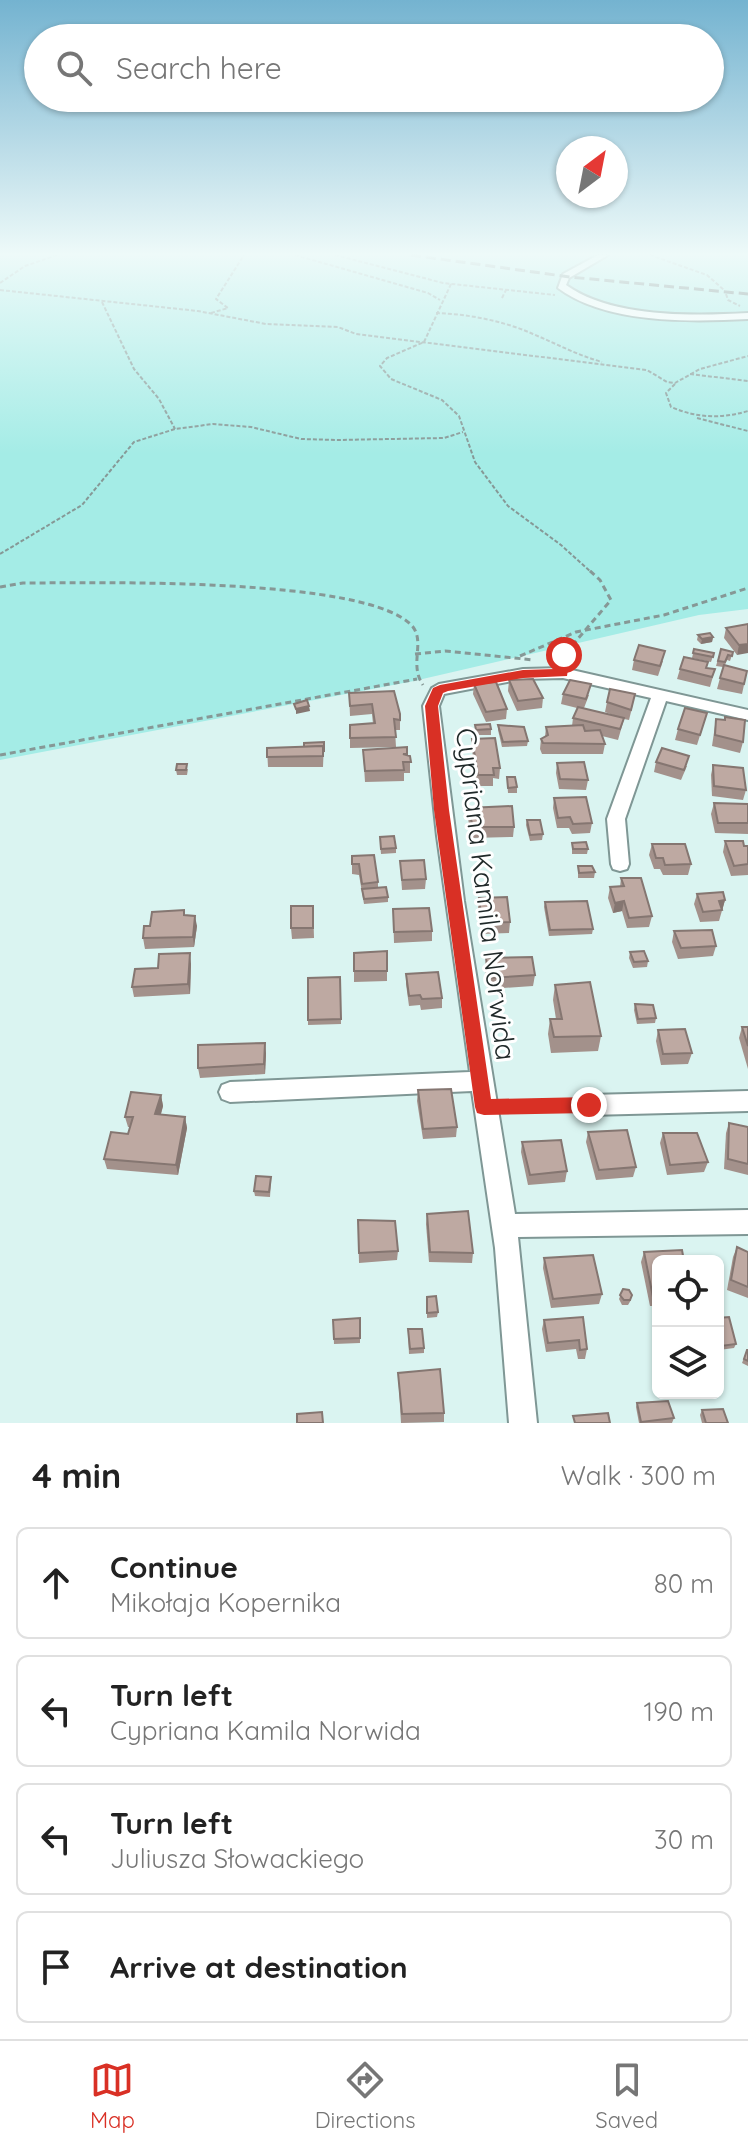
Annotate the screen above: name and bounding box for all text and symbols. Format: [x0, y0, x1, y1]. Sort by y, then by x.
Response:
search box [24, 24, 724, 112]
icon: search [52, 46, 96, 90]
text: Search here [116, 49, 282, 87]
north arrow [556, 136, 628, 208]
route start [546, 637, 582, 673]
street label: Cypriana Kamila Norwida [449, 726, 524, 1062]
route end [571, 1087, 607, 1123]
map controls [652, 1255, 724, 1399]
button: locate [652, 1255, 724, 1327]
button: layers [652, 1327, 724, 1399]
text: 4 min [32, 1454, 121, 1497]
text: Walk · 300 m [561, 1459, 716, 1492]
text: Continue [110, 1548, 238, 1586]
icon: ahead [34, 1561, 78, 1605]
text: 80 m [654, 1567, 714, 1600]
text: Mikołaja Kopernika [110, 1586, 341, 1619]
text: Turn left [110, 1676, 233, 1714]
icon: left [34, 1689, 78, 1733]
text: 190 m [644, 1695, 714, 1728]
text: Cypriana Kamila Norwida [110, 1714, 421, 1747]
text: Turn left [110, 1804, 233, 1842]
icon: left [34, 1817, 78, 1861]
text: 30 m [654, 1823, 714, 1856]
text: Juliusza Słowackiego [110, 1842, 364, 1875]
icon: arrive [34, 1945, 78, 1989]
text: Arrive at destination [110, 1948, 408, 1986]
tab: Map [90, 2058, 135, 2134]
tab: Directions [315, 2058, 415, 2134]
tab: Saved [595, 2058, 658, 2134]

